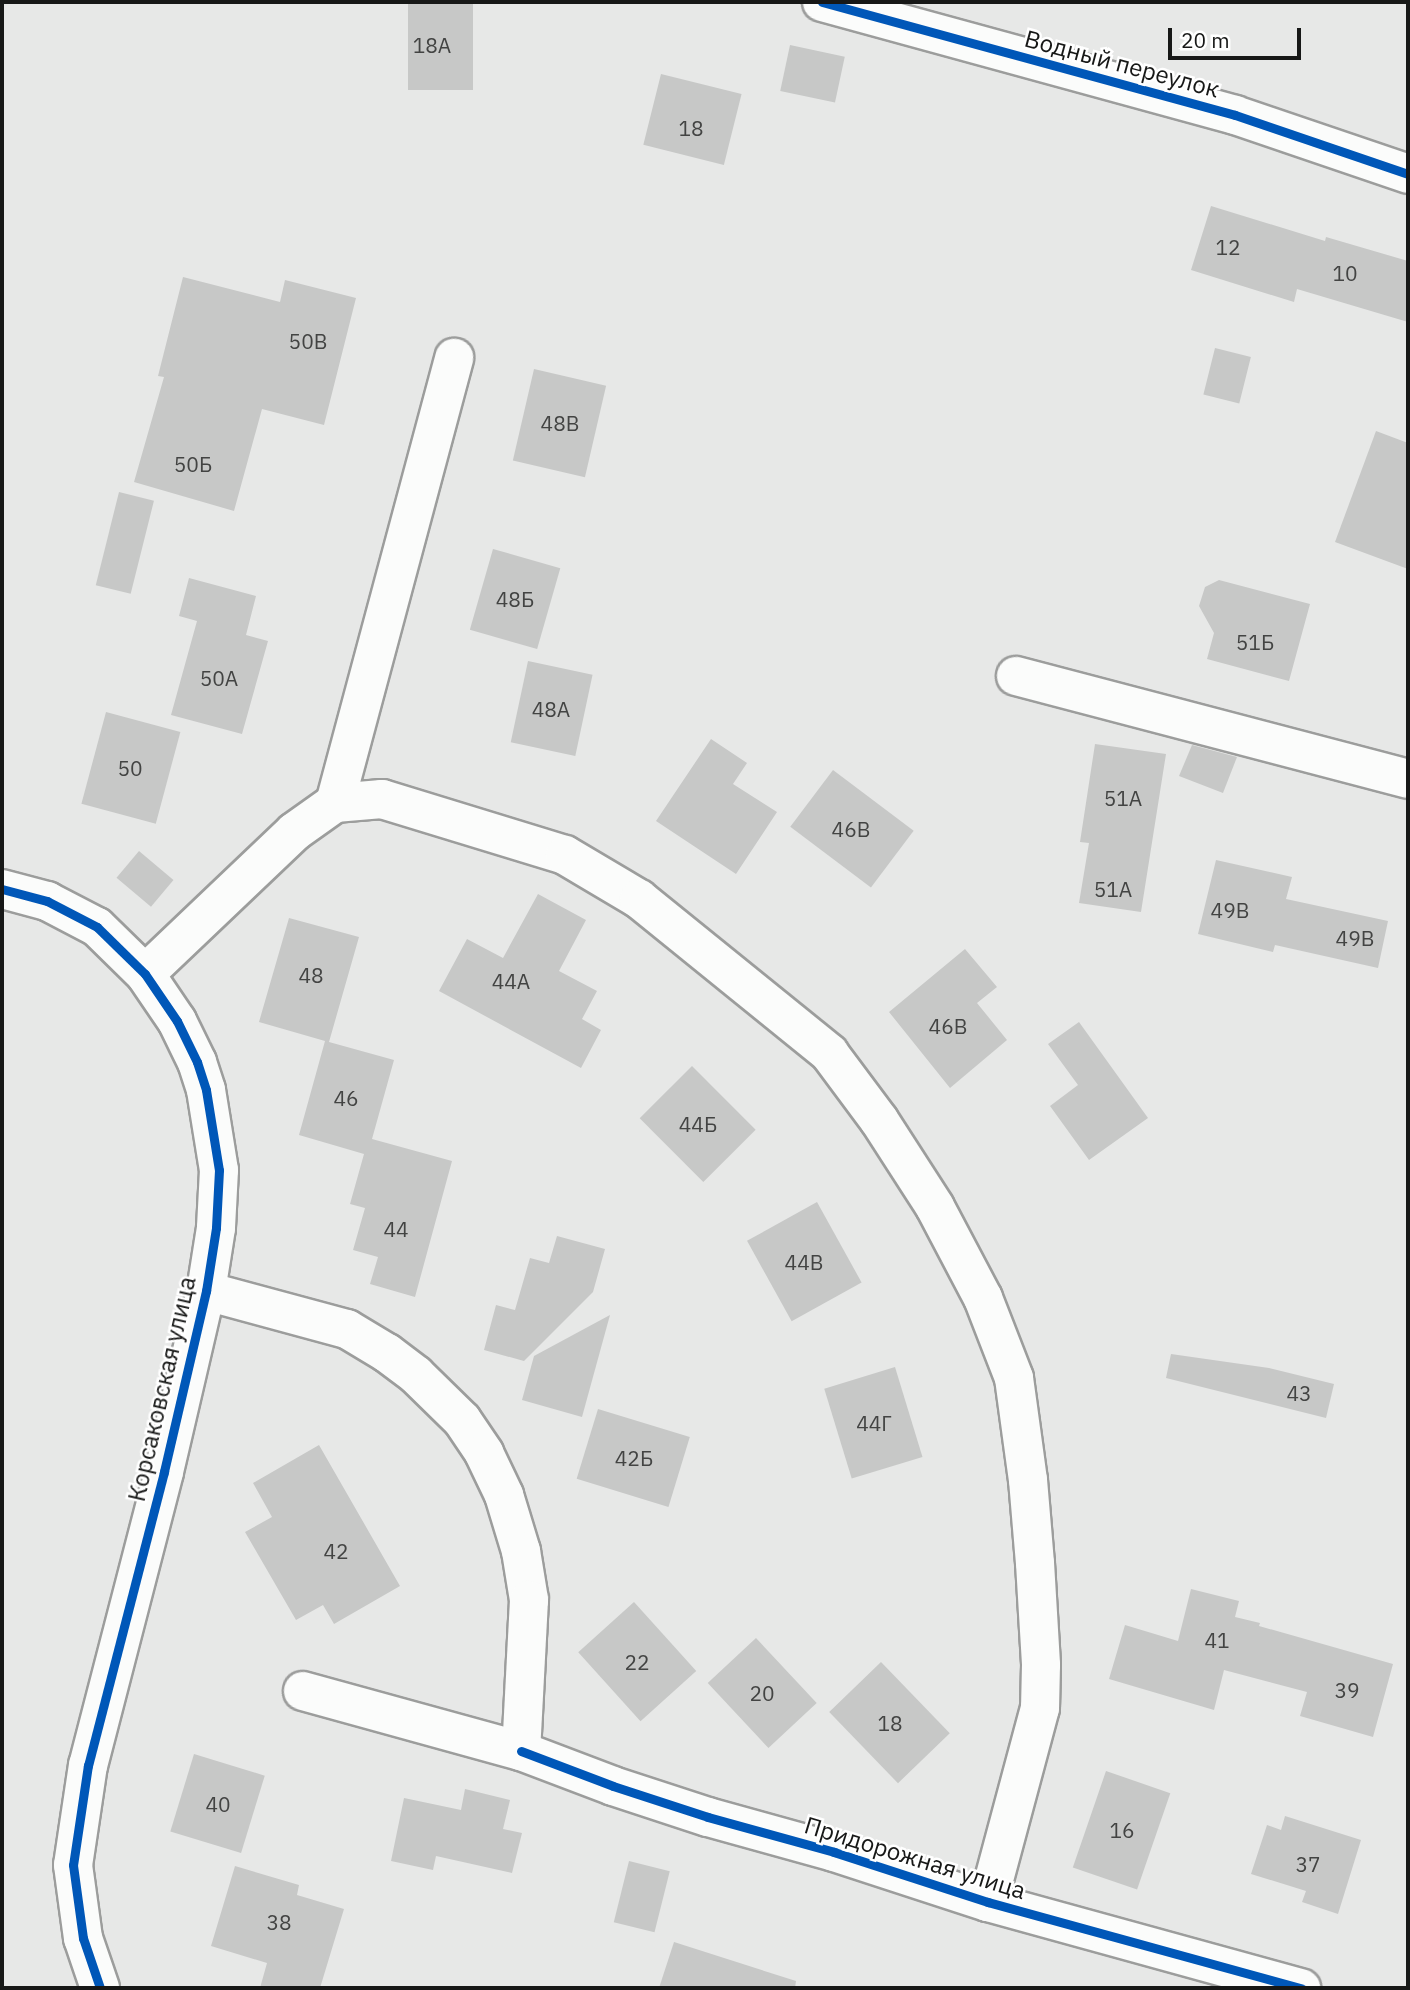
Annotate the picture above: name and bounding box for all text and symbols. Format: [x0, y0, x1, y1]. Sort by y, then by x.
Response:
scale bar [1172, 14, 1305, 58]
street label: Водный переулок [1022, 24, 1222, 104]
text: 20 m [1181, 26, 1230, 54]
house number: 18А [413, 32, 451, 58]
house number: 18 [678, 115, 704, 141]
house number: 12 [1215, 234, 1241, 260]
house number: 10 [1332, 260, 1358, 286]
house number: 50В [289, 328, 327, 354]
house number: 48В [541, 410, 579, 436]
house number: 50Б [174, 451, 212, 477]
house number: 48Б [496, 586, 534, 612]
house number: 51Б [1236, 629, 1274, 655]
house number: 50А [200, 665, 238, 691]
house number: 48А [532, 696, 570, 722]
house number: 50 [117, 755, 143, 781]
house number: 51А [1104, 785, 1142, 811]
house number: 46В [832, 816, 870, 842]
house number: 51А [1094, 876, 1132, 902]
house number: 49В [1211, 897, 1249, 923]
house number: 49В [1336, 925, 1374, 951]
house number: 48 [298, 962, 324, 988]
house number: 44А [492, 968, 530, 994]
house number: 46В [929, 1013, 967, 1039]
house number: 46 [333, 1085, 359, 1111]
house number: 44Б [679, 1111, 717, 1137]
house number: 44 [383, 1216, 409, 1242]
house number: 44В [785, 1249, 823, 1275]
street label: Корсаковская улица [122, 1274, 202, 1504]
house number: 43 [1286, 1380, 1312, 1406]
house number: 44Г [856, 1410, 892, 1436]
house number: 42Б [615, 1445, 653, 1471]
house number: 42 [323, 1538, 349, 1564]
house number: 41 [1204, 1627, 1230, 1653]
house number: 22 [624, 1649, 650, 1675]
house number: 39 [1334, 1677, 1360, 1703]
house number: 20 [749, 1680, 775, 1706]
house number: 18 [877, 1710, 903, 1736]
house number: 40 [205, 1791, 231, 1817]
street label: Придорожная улица [801, 1811, 1029, 1905]
house number: 16 [1109, 1817, 1135, 1843]
house number: 37 [1295, 1851, 1321, 1877]
house number: 38 [266, 1909, 292, 1935]

